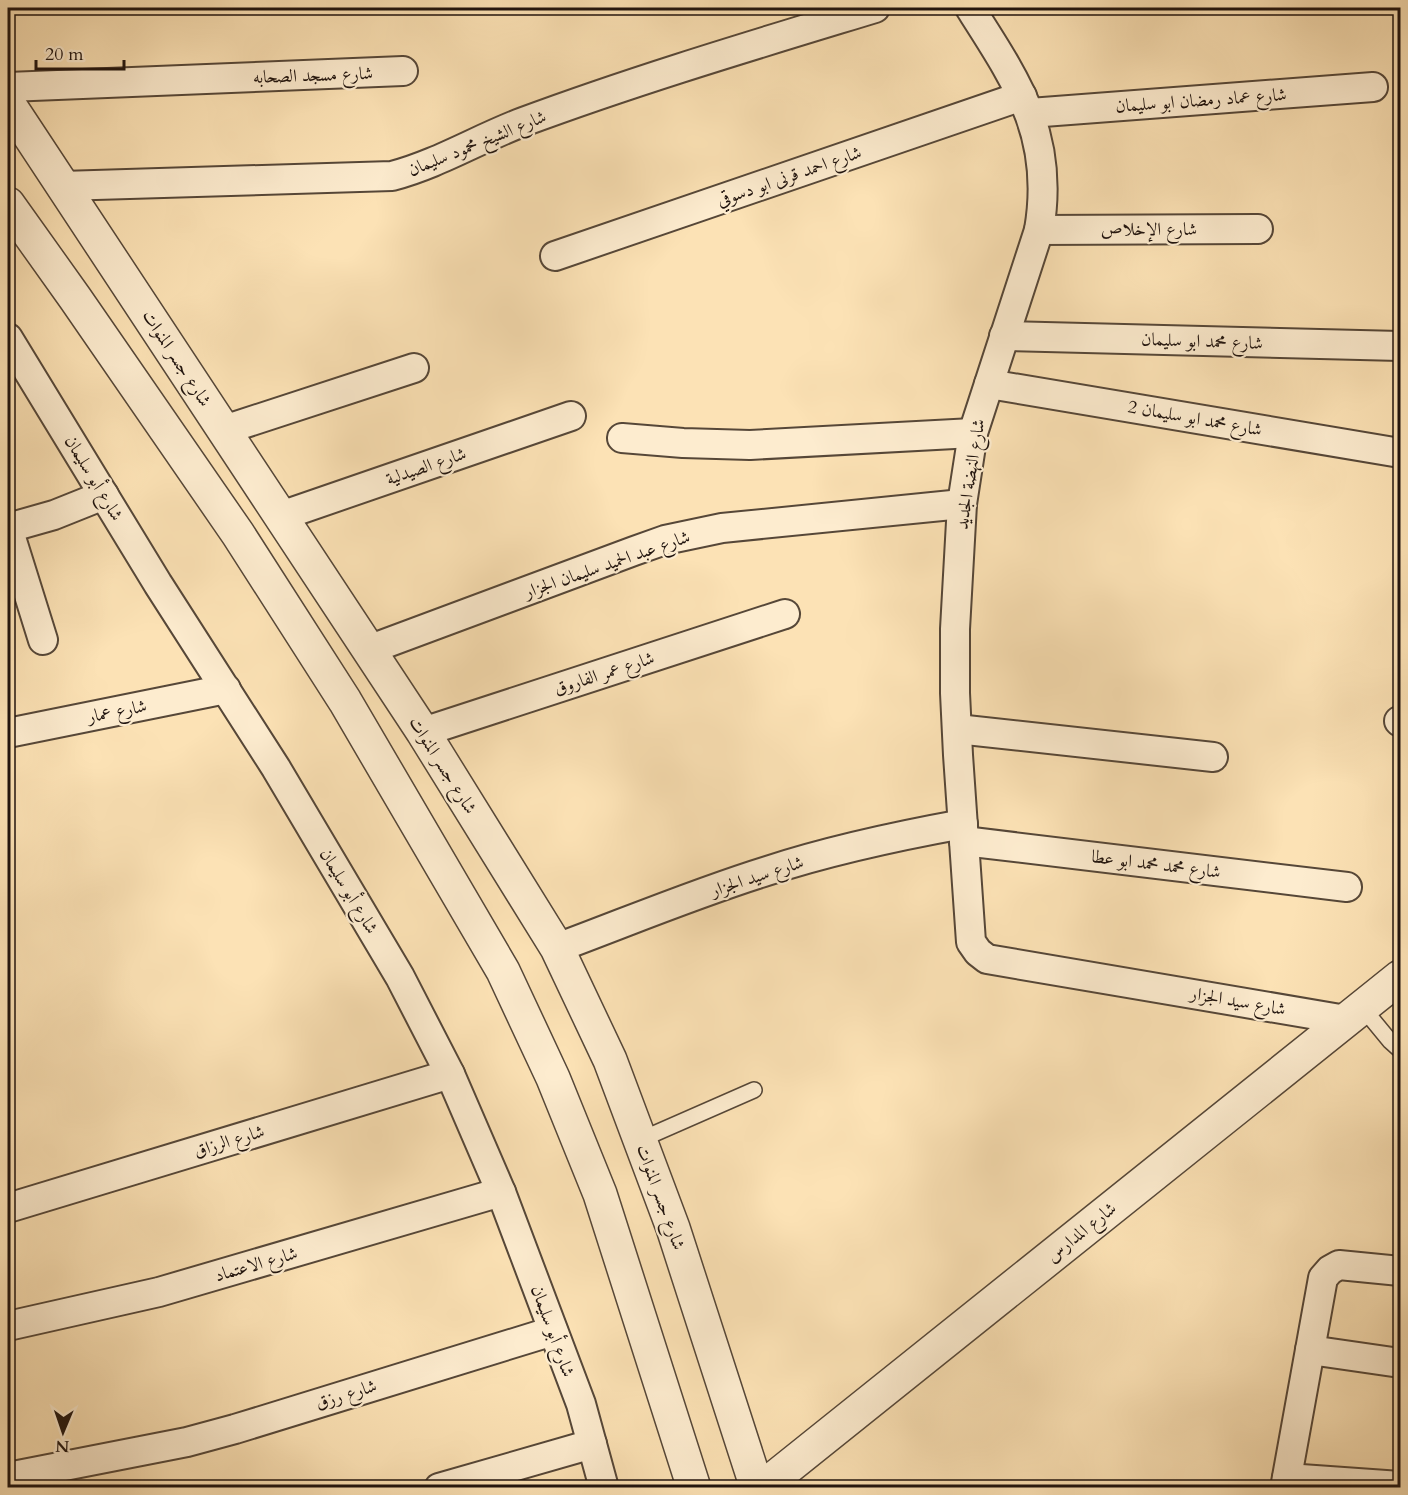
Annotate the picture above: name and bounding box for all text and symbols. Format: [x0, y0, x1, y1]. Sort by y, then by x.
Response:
scale bar [36, 33, 124, 71]
text: 20 m [45, 42, 84, 67]
street label: شارع مسجد الصحابه [252, 61, 374, 92]
street label: شارع عماد رمضان ابو سليمان [1115, 82, 1288, 121]
street label: شارع الشيخ محمود سليمان [404, 104, 551, 185]
street label: شارع احمد قرنى ابو دسوقي [713, 140, 866, 215]
street label: شارع الإخلاص [1101, 217, 1197, 244]
street label: شارع جسر المنوات [134, 305, 217, 413]
street label: شارع محمد ابو سليمان [1141, 327, 1263, 358]
street label: شارع محمد ابو سليمان 2 [1125, 394, 1264, 445]
street label: شارع النهضة الجديد [949, 417, 994, 531]
street label: شارع أبو سليمان [57, 430, 130, 527]
street label: شارع الصيدلية [383, 441, 470, 494]
street label: شارع عبد الحميد سليمان الجزار [519, 524, 694, 607]
street label: شارع عمر الفاروق [551, 645, 658, 703]
street label: شارع عمار [83, 693, 149, 732]
street label: شارع جسر المنوات [401, 712, 483, 820]
street label: شارع أبو سليمان [312, 843, 385, 940]
street label: شارع محمد محمد ابو عطا [1090, 844, 1222, 887]
street label: شارع سيد الجزار [705, 850, 808, 906]
street label: شارع سيد الجزار [1186, 980, 1288, 1024]
street label: شارع الرزاق [191, 1119, 268, 1166]
street label: شارع جسر المنوات [628, 1141, 691, 1254]
street label: شارع المدارس [1041, 1196, 1123, 1270]
street label: شارع الاعتماد [212, 1241, 301, 1290]
street label: شارع أبو سليمان [523, 1282, 582, 1381]
street label: شارع رزق [312, 1373, 380, 1418]
north arrow [33, 1402, 93, 1462]
text: N [55, 1435, 70, 1457]

